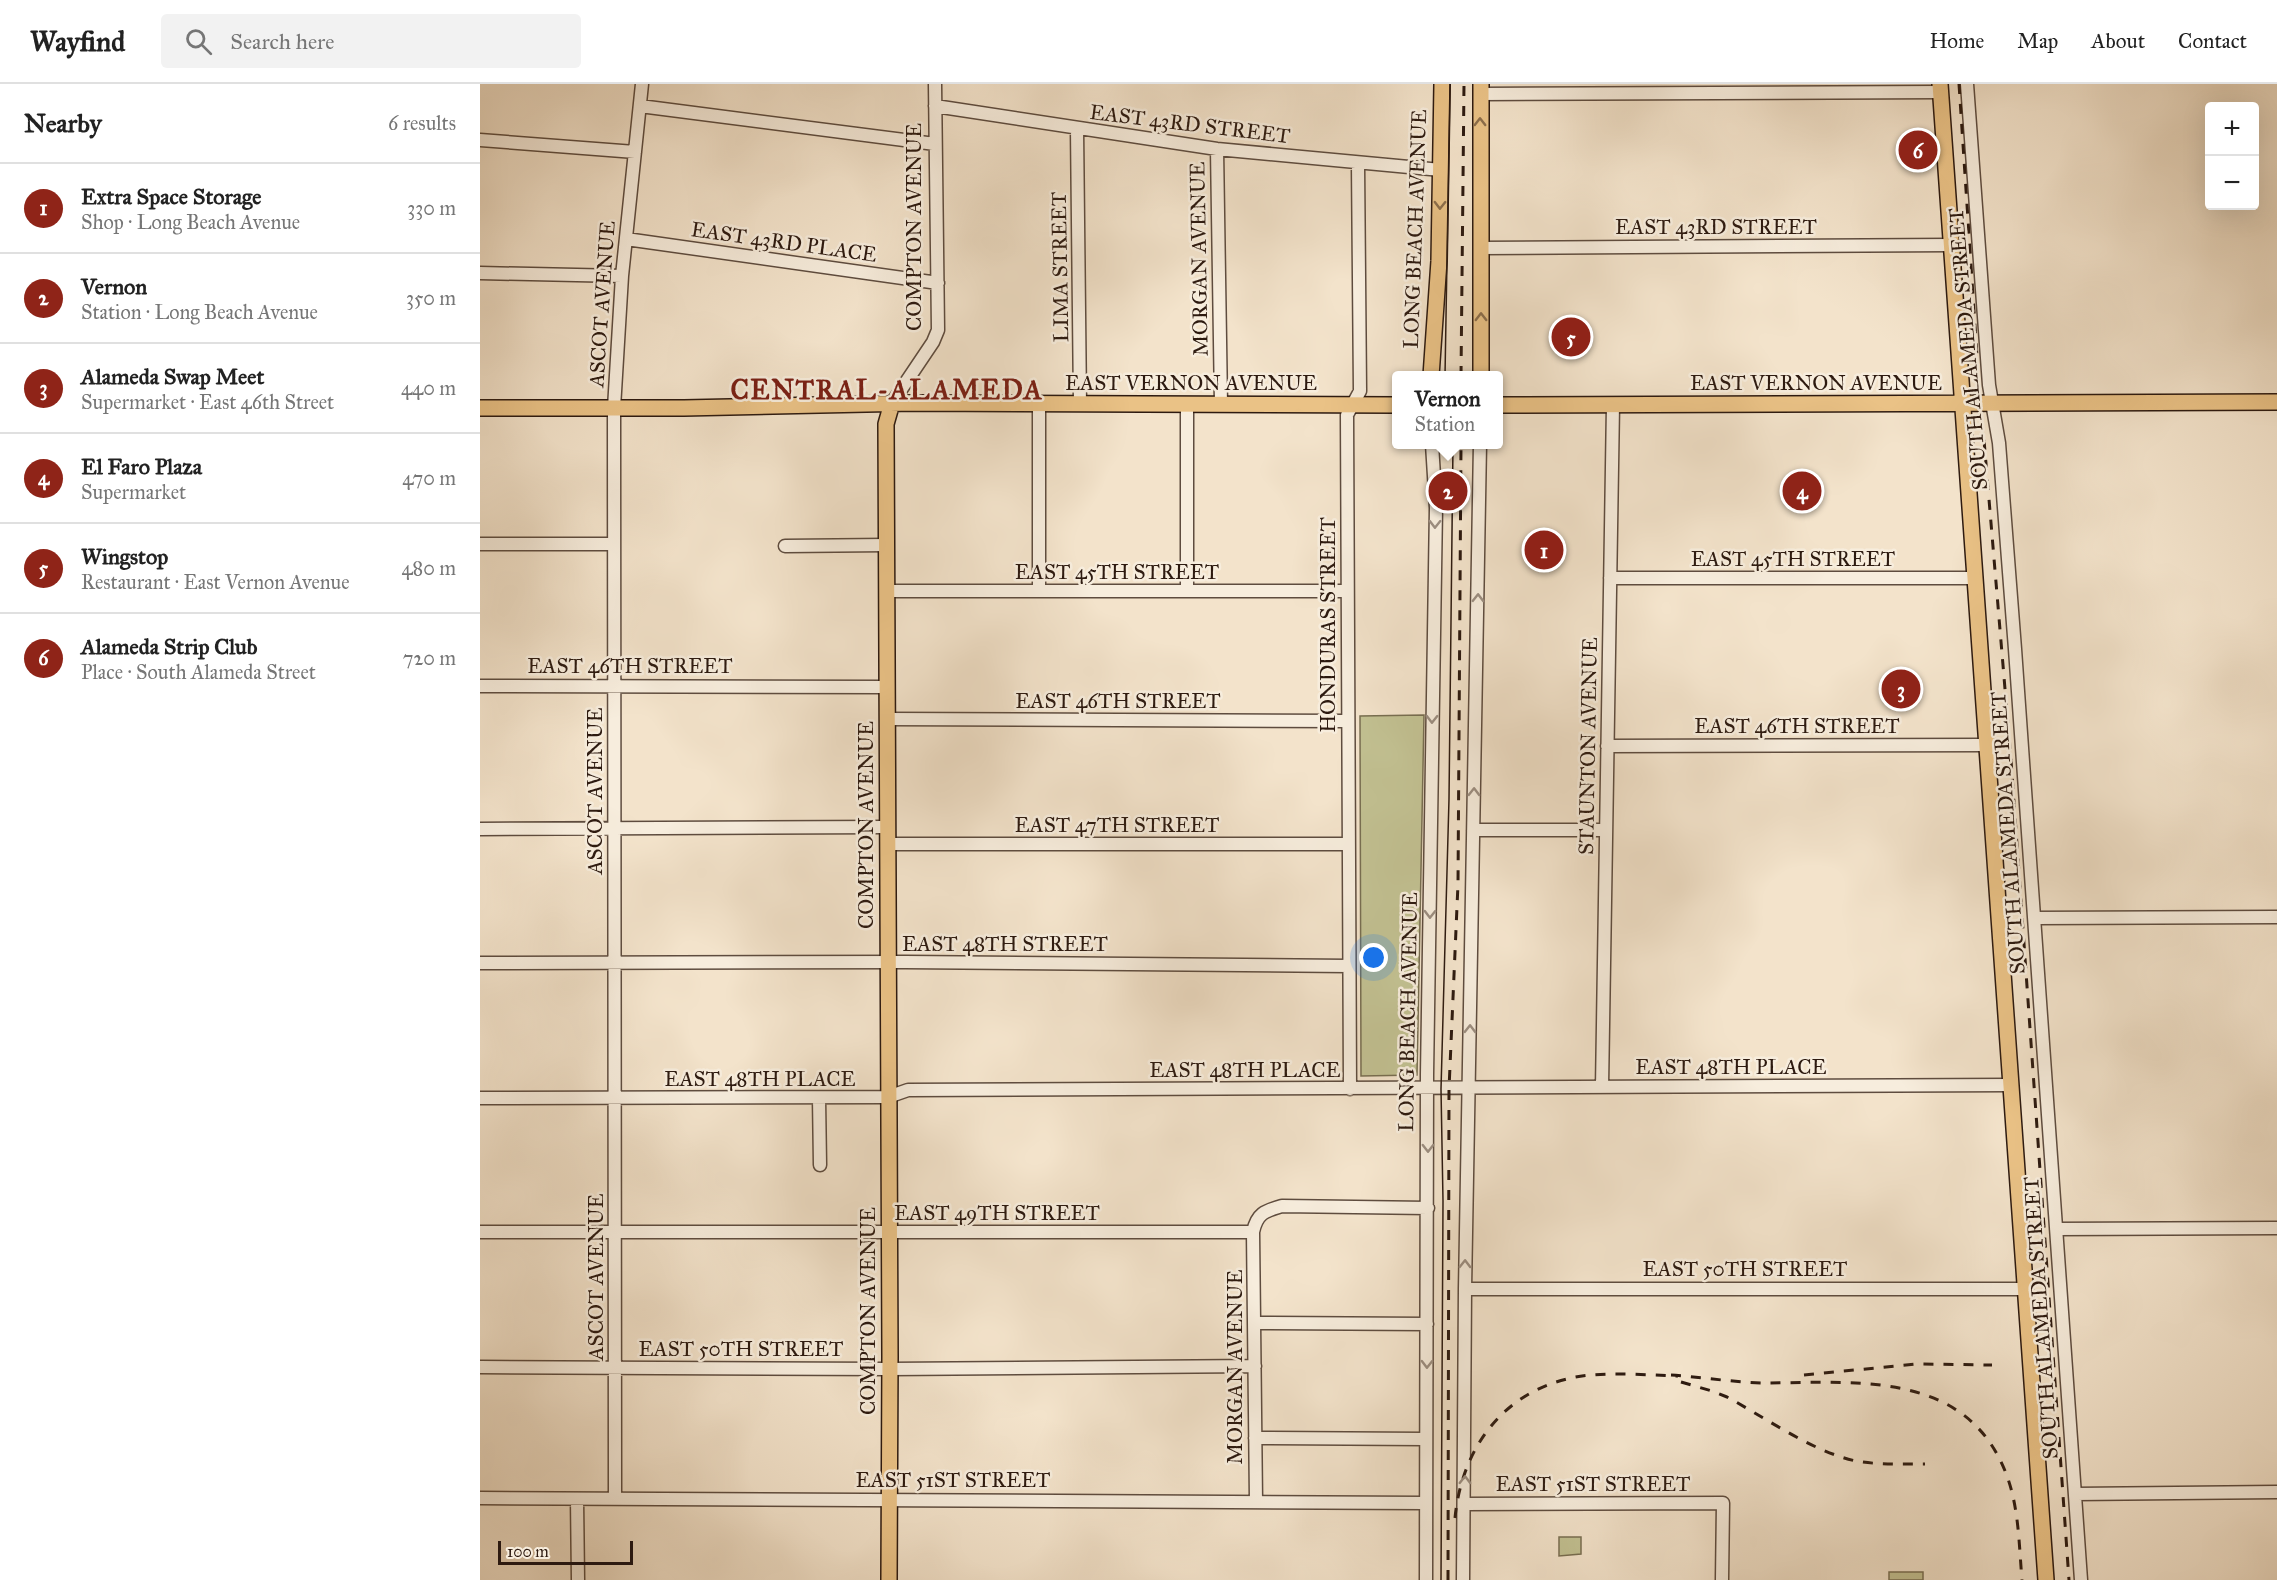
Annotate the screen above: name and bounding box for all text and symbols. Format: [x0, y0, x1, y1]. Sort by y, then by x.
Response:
search box [161, 14, 581, 68]
text: Wayfind [30, 24, 125, 59]
icon: search [182, 25, 215, 58]
text: Search here [230, 28, 334, 55]
text: Home [1929, 28, 1984, 54]
text: Map [2017, 28, 2058, 54]
text: About [2091, 28, 2145, 54]
text: Contact [2178, 28, 2247, 54]
street label: EAST 43RD STREET [1088, 99, 1292, 149]
map controls [2205, 102, 2259, 210]
button: + [2205, 102, 2259, 156]
text: Nearby [24, 107, 102, 139]
street label: LONG BEACH AVENUE [1398, 109, 1432, 349]
text: 6 results [388, 111, 456, 135]
one-way arrow [1474, 118, 1487, 127]
street label: COMPTON AVENUE [901, 123, 927, 331]
pin: 6 [1898, 128, 1938, 172]
button: − [2205, 156, 2259, 210]
street label: MORGAN AVENUE [1184, 161, 1214, 357]
text: Extra Space Storage [81, 183, 261, 210]
street label: LIMA STREET [1046, 192, 1074, 342]
text: 1 [40, 196, 47, 220]
text: 330 m [407, 196, 456, 220]
one-way arrow [1434, 201, 1446, 210]
street label: SOUTH ALAMEDA STREET [1943, 207, 1993, 491]
text: Shop · Long Beach Avenue [81, 210, 300, 234]
street label: EAST 43RD STREET [1615, 214, 1817, 240]
street label: EAST 43RD PLACE [689, 216, 879, 268]
street label: ASCOT AVENUE [583, 220, 621, 389]
text: Vernon [81, 273, 147, 300]
text: 2 [39, 286, 48, 310]
text: 350 m [406, 286, 456, 310]
text: Station · Long Beach Avenue [81, 300, 318, 324]
one-way arrow [1475, 313, 1487, 322]
pin: 5 [1552, 314, 1590, 360]
text: Alameda Swap Meet [81, 363, 264, 390]
street label: EAST VERNON AVENUE [1065, 370, 1317, 396]
street label: EAST VERNON AVENUE [1690, 370, 1942, 396]
popup [1392, 371, 1503, 449]
district label: CENTRAL-ALAMEDA [730, 373, 1044, 406]
text: 3 [40, 376, 48, 400]
text: 440 m [401, 376, 456, 400]
text: Vernon [1414, 385, 1481, 412]
text: Supermarket · East 46th Street [81, 390, 334, 414]
text: Station [1414, 412, 1475, 436]
text: El Faro Plaza [81, 453, 202, 480]
text: 4 [38, 466, 49, 490]
text: 470 m [402, 466, 456, 490]
pin: 2 [1428, 468, 1468, 514]
pin: 4 [1782, 468, 1822, 514]
text: Supermarket [81, 480, 186, 504]
street label: HONDURAS STREET [1315, 517, 1341, 733]
one-way arrow [1429, 519, 1442, 528]
pin: 1 [1524, 528, 1564, 572]
text: Wingstop [81, 543, 168, 570]
street label: EAST 45TH STREET [1691, 546, 1895, 572]
text: 5 [39, 556, 48, 580]
text: 480 m [401, 556, 456, 580]
street label: EAST 45TH STREET [1015, 559, 1219, 585]
text: Restaurant · East Vernon Avenue [81, 570, 350, 594]
one-way arrow [1471, 593, 1484, 602]
text: Alameda Strip Club [81, 633, 257, 660]
street label: STAUNTON AVENUE [1573, 637, 1603, 855]
text: 6 [38, 646, 49, 670]
text: 720 m [403, 646, 456, 670]
street label: EAST 46TH STREET [527, 653, 733, 679]
text: Place · South Alameda Street [81, 660, 316, 684]
pin: 3 [1882, 666, 1920, 712]
street label: EAST 46TH STREET [1015, 688, 1221, 714]
street label: SOUTH ALAMEDA STREET [1985, 691, 2031, 975]
street label: ASCOT AVENUE [582, 707, 608, 876]
street label: EAST 46TH STREET [1694, 713, 1900, 739]
one-way arrow [1426, 714, 1439, 723]
street label: COMPTON AVENUE [853, 721, 879, 929]
one-way arrow [1468, 788, 1480, 797]
street label: EAST 47TH STREET [1015, 812, 1220, 838]
street label: LONG BEACH AVENUE [1393, 892, 1423, 1132]
one-way arrow [1424, 909, 1436, 918]
street label: EAST 48TH STREET [902, 931, 1108, 957]
your location [1359, 943, 1388, 972]
one-way arrow [1463, 1025, 1476, 1034]
street label: EAST 48TH PLACE [1635, 1054, 1827, 1080]
street label: EAST 48TH PLACE [1149, 1057, 1341, 1083]
street label: EAST 48TH PLACE [664, 1066, 856, 1092]
one-way arrow [1422, 1143, 1434, 1152]
street label: SOUTH ALAMEDA STREET [2018, 1176, 2064, 1460]
street label: ASCOT AVENUE [583, 1193, 609, 1362]
street label: EAST 49TH STREET [894, 1200, 1100, 1226]
street label: COMPTON AVENUE [855, 1207, 881, 1415]
street label: EAST 50TH STREET [1643, 1256, 1848, 1282]
one-way arrow [1459, 1259, 1471, 1268]
street label: MORGAN AVENUE [1222, 1270, 1248, 1464]
street label: EAST 50TH STREET [639, 1336, 844, 1362]
one-way arrow [1421, 1359, 1433, 1368]
street label: EAST 51ST STREET [856, 1467, 1050, 1493]
street label: EAST 51ST STREET [1496, 1471, 1690, 1497]
one-way arrow [1458, 1475, 1471, 1484]
scale bar [498, 1538, 633, 1566]
text: 100 m [507, 1542, 549, 1561]

